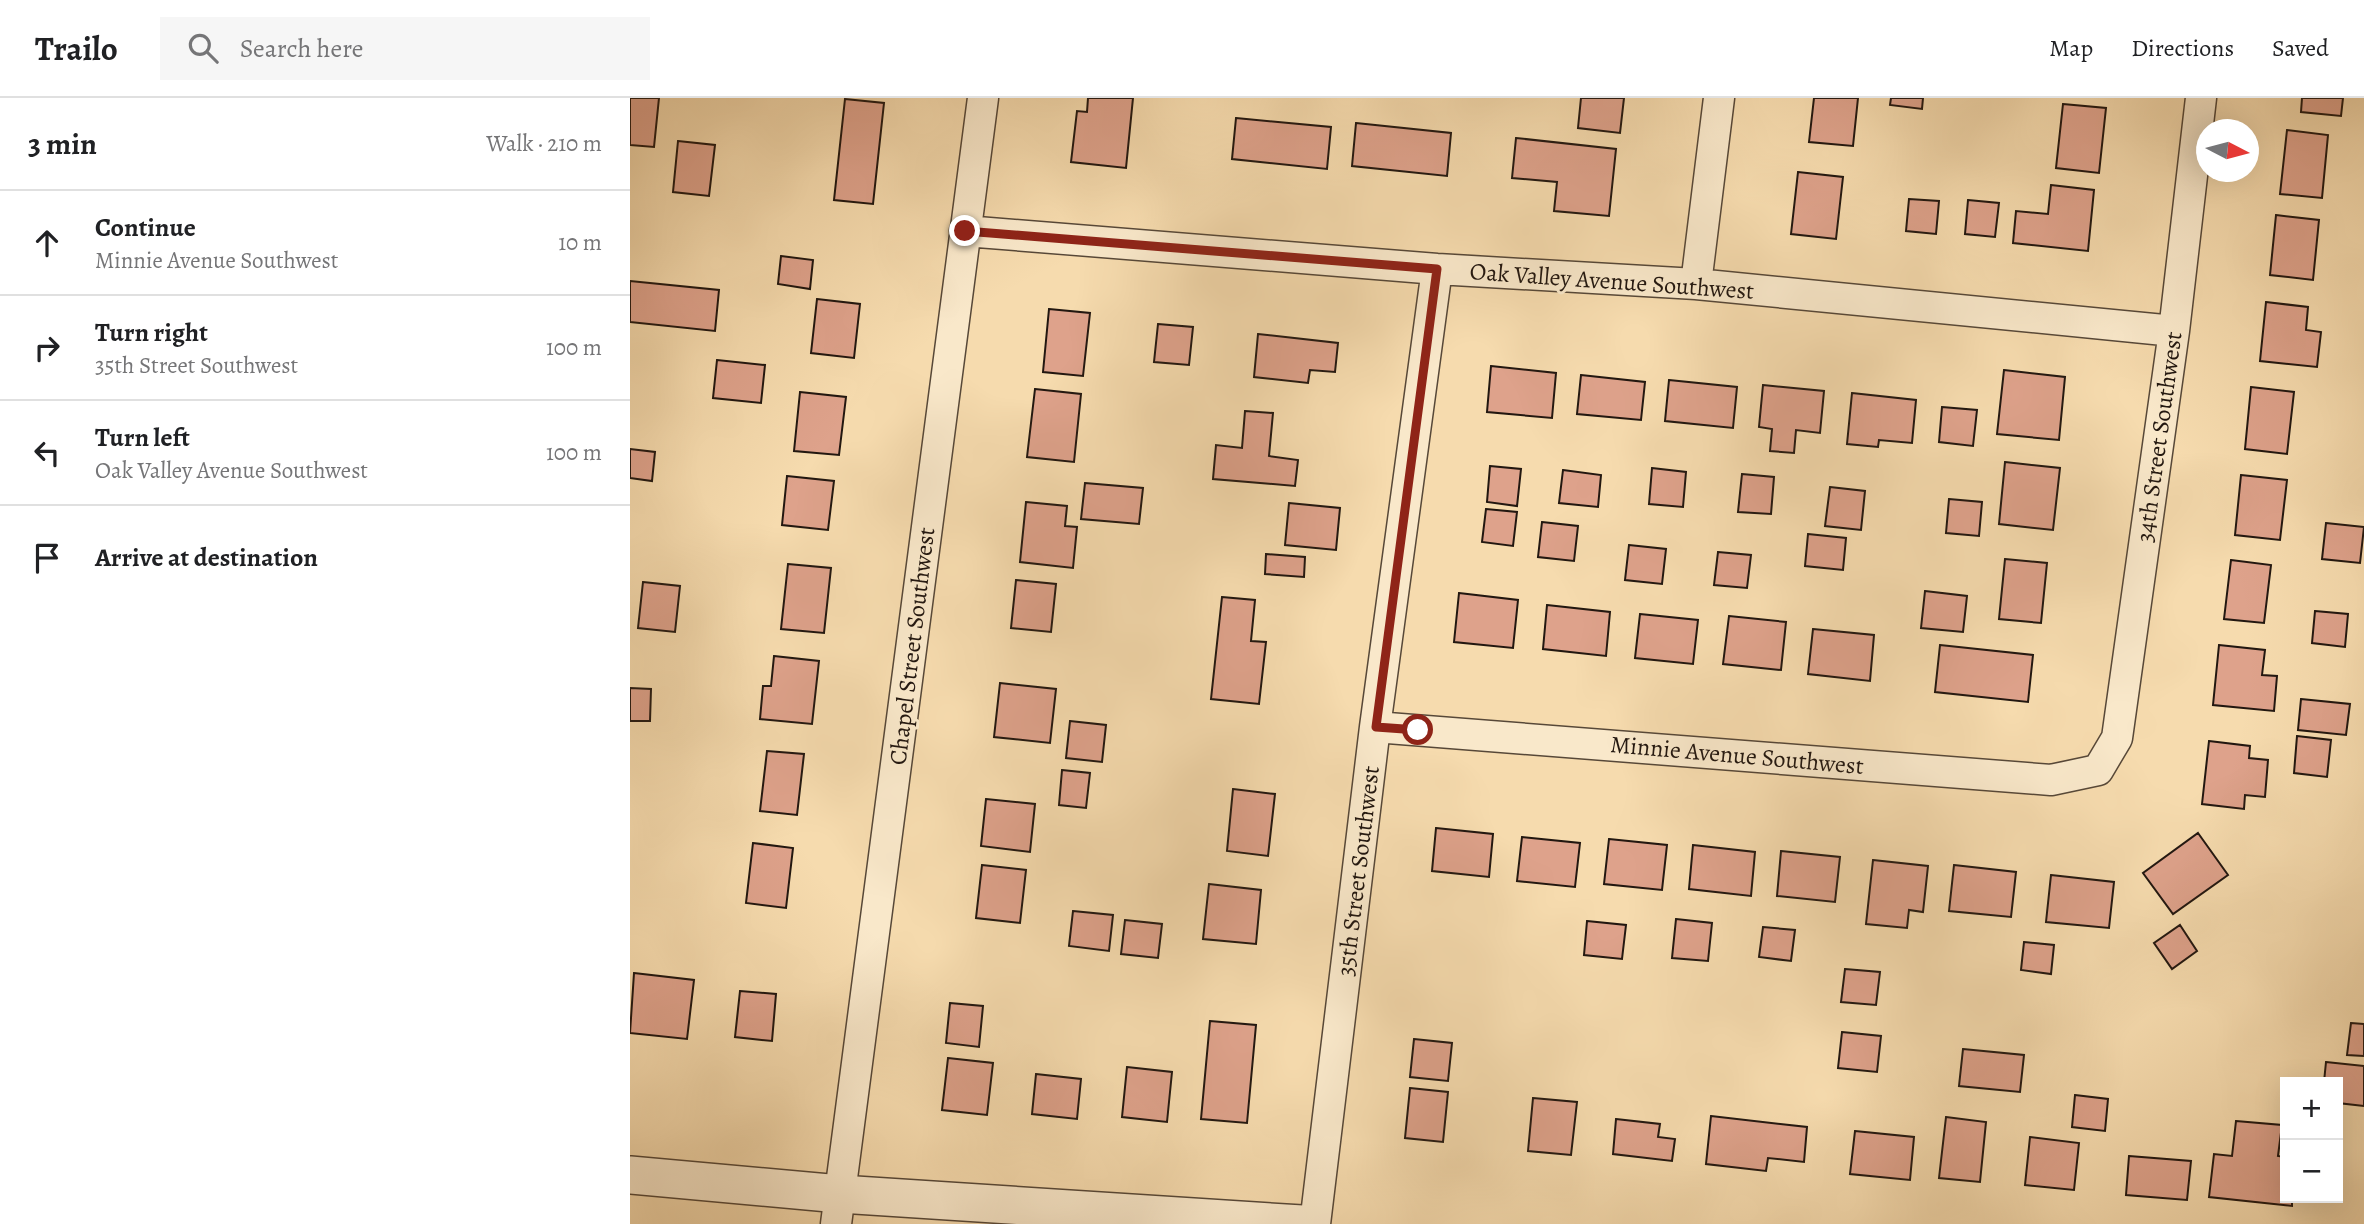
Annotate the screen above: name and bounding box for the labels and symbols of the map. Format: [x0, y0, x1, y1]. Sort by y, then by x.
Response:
north arrow [2196, 119, 2259, 182]
route end [949, 215, 980, 246]
street label: Oak Valley Avenue Southwest [1469, 255, 1755, 307]
street label: 34th Street Southwest [2128, 330, 2190, 544]
street label: Chapel Street Southwest [882, 525, 942, 767]
route start [1402, 714, 1433, 745]
street label: Minnie Avenue Southwest [1609, 728, 1865, 782]
street label: 35th Street Southwest [1329, 764, 1387, 978]

